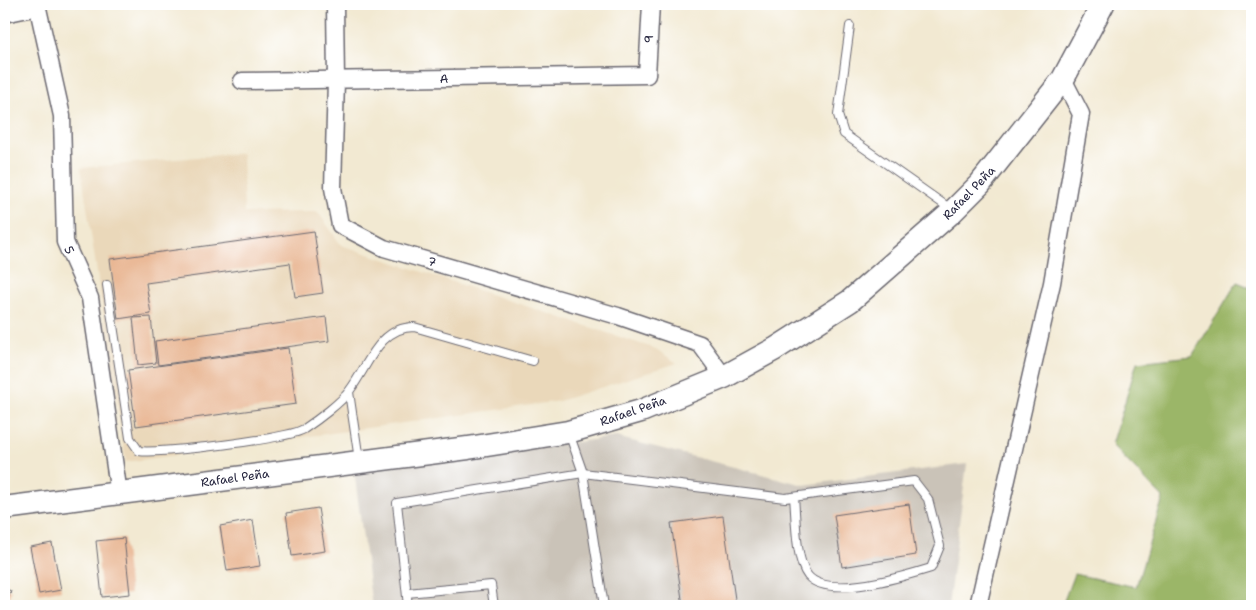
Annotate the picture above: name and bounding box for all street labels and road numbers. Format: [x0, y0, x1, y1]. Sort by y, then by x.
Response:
street label: 9 [641, 34, 657, 44]
street label: A [440, 71, 449, 87]
street label: Rafael Peña [939, 162, 999, 223]
street label: 5 [60, 243, 78, 257]
street label: 7 [426, 253, 438, 271]
street label: Rafael Peña [598, 392, 669, 430]
street label: Rafael Peña [200, 465, 271, 491]

